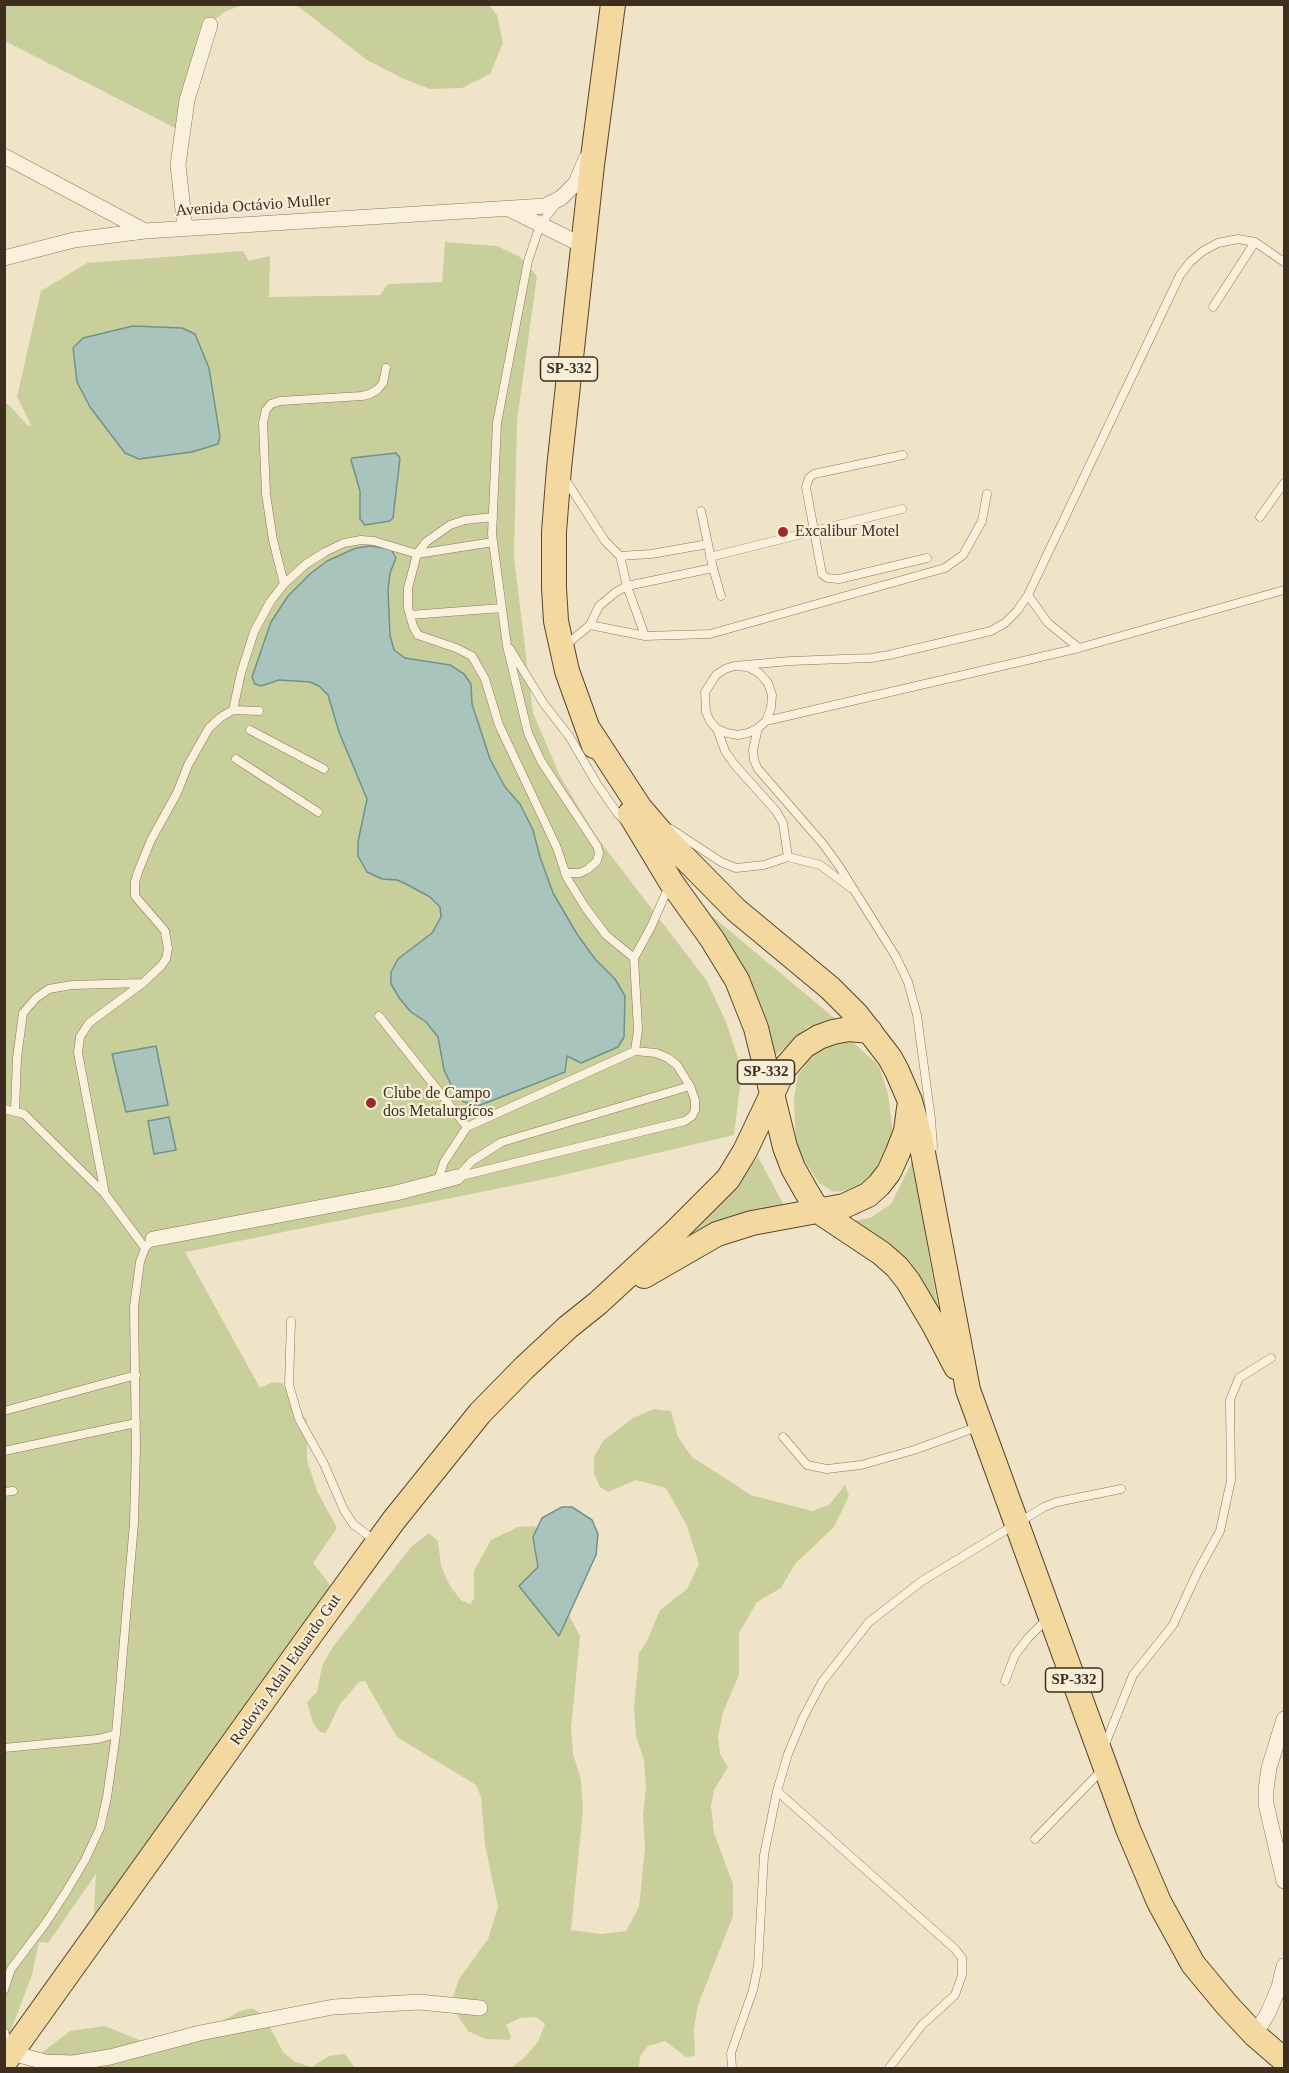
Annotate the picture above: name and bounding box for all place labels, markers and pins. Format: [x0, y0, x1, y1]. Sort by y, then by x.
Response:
place label: Excalibur Motel [795, 522, 899, 542]
marker: Excalibur Motel [776, 525, 790, 539]
place label: Clube de Campo dos Metalurgícos [383, 1084, 493, 1122]
marker: Clube de Campo dos Metalurgícos [364, 1096, 378, 1110]

